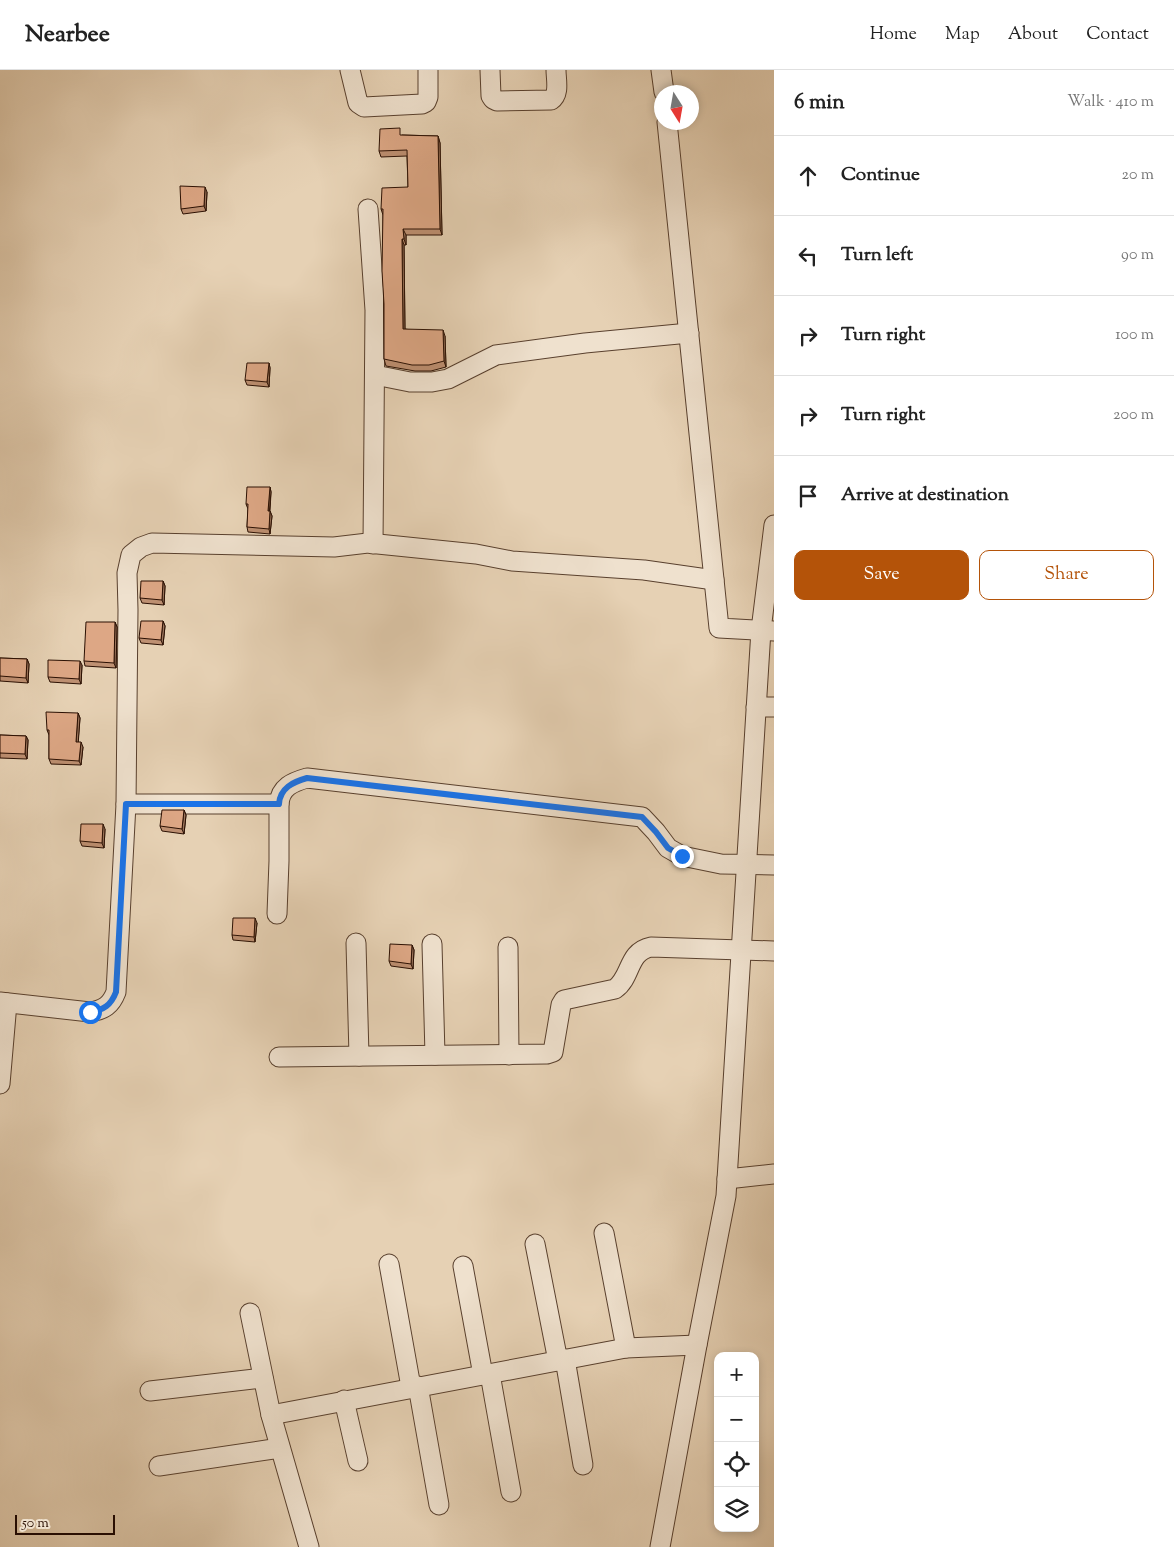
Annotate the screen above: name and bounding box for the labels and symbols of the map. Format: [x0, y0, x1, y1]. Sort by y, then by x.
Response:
north arrow [654, 85, 699, 130]
route end [671, 845, 694, 868]
route start [79, 1001, 102, 1024]
scale bar [15, 1512, 115, 1535]

